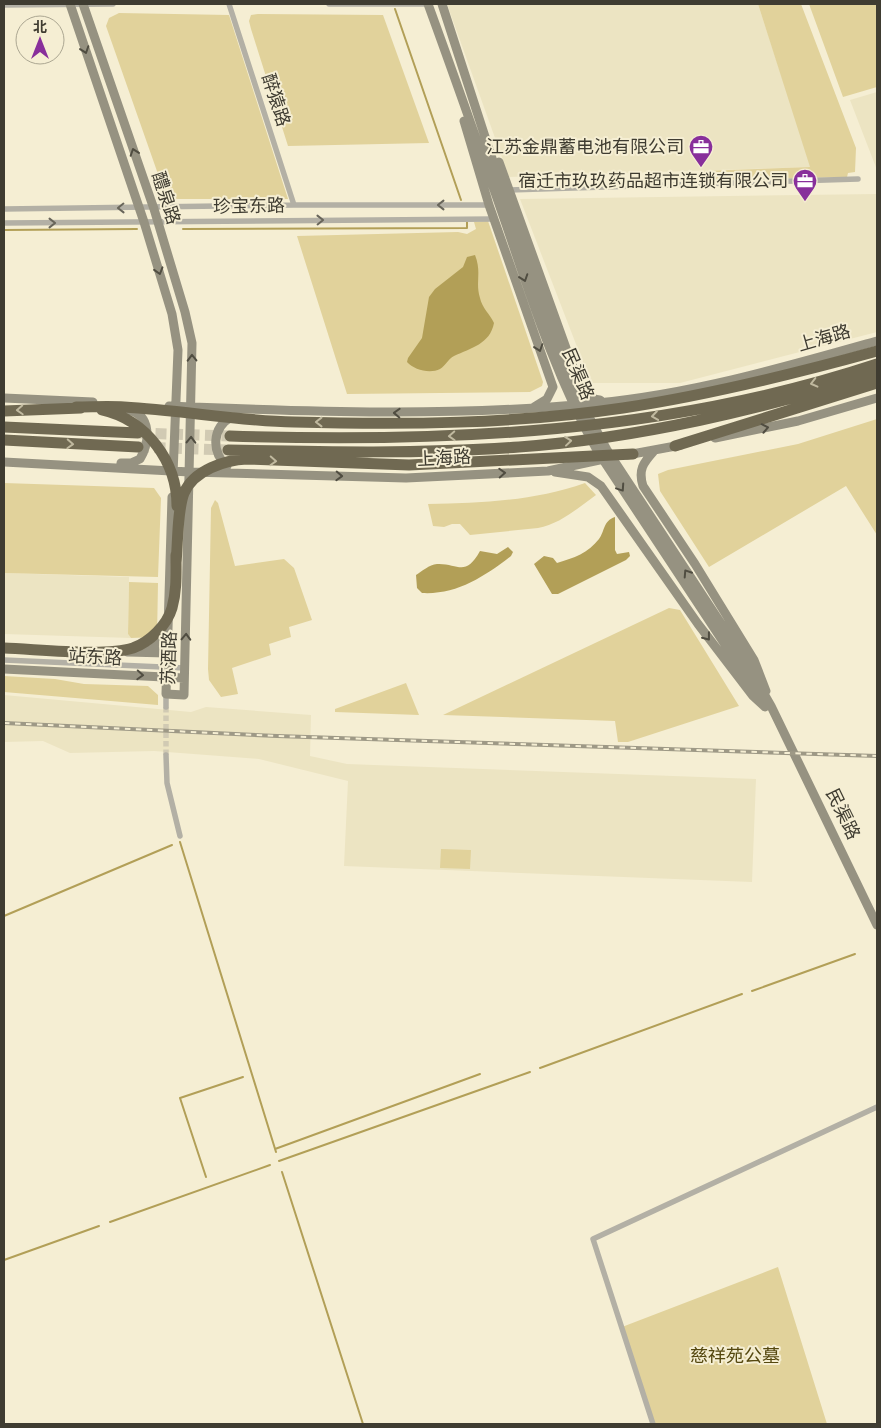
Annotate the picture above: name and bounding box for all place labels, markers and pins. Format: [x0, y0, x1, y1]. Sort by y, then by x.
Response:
office icon: 江苏金鼎蓄电池有限公司 [688, 134, 714, 168]
place label: 江苏金鼎蓄电池有限公司 [486, 136, 684, 158]
office icon: 宿迁市玖玖药品超市连锁有限公司 [792, 168, 818, 202]
place label: 宿迁市玖玖药品超市连锁有限公司 [518, 170, 788, 192]

